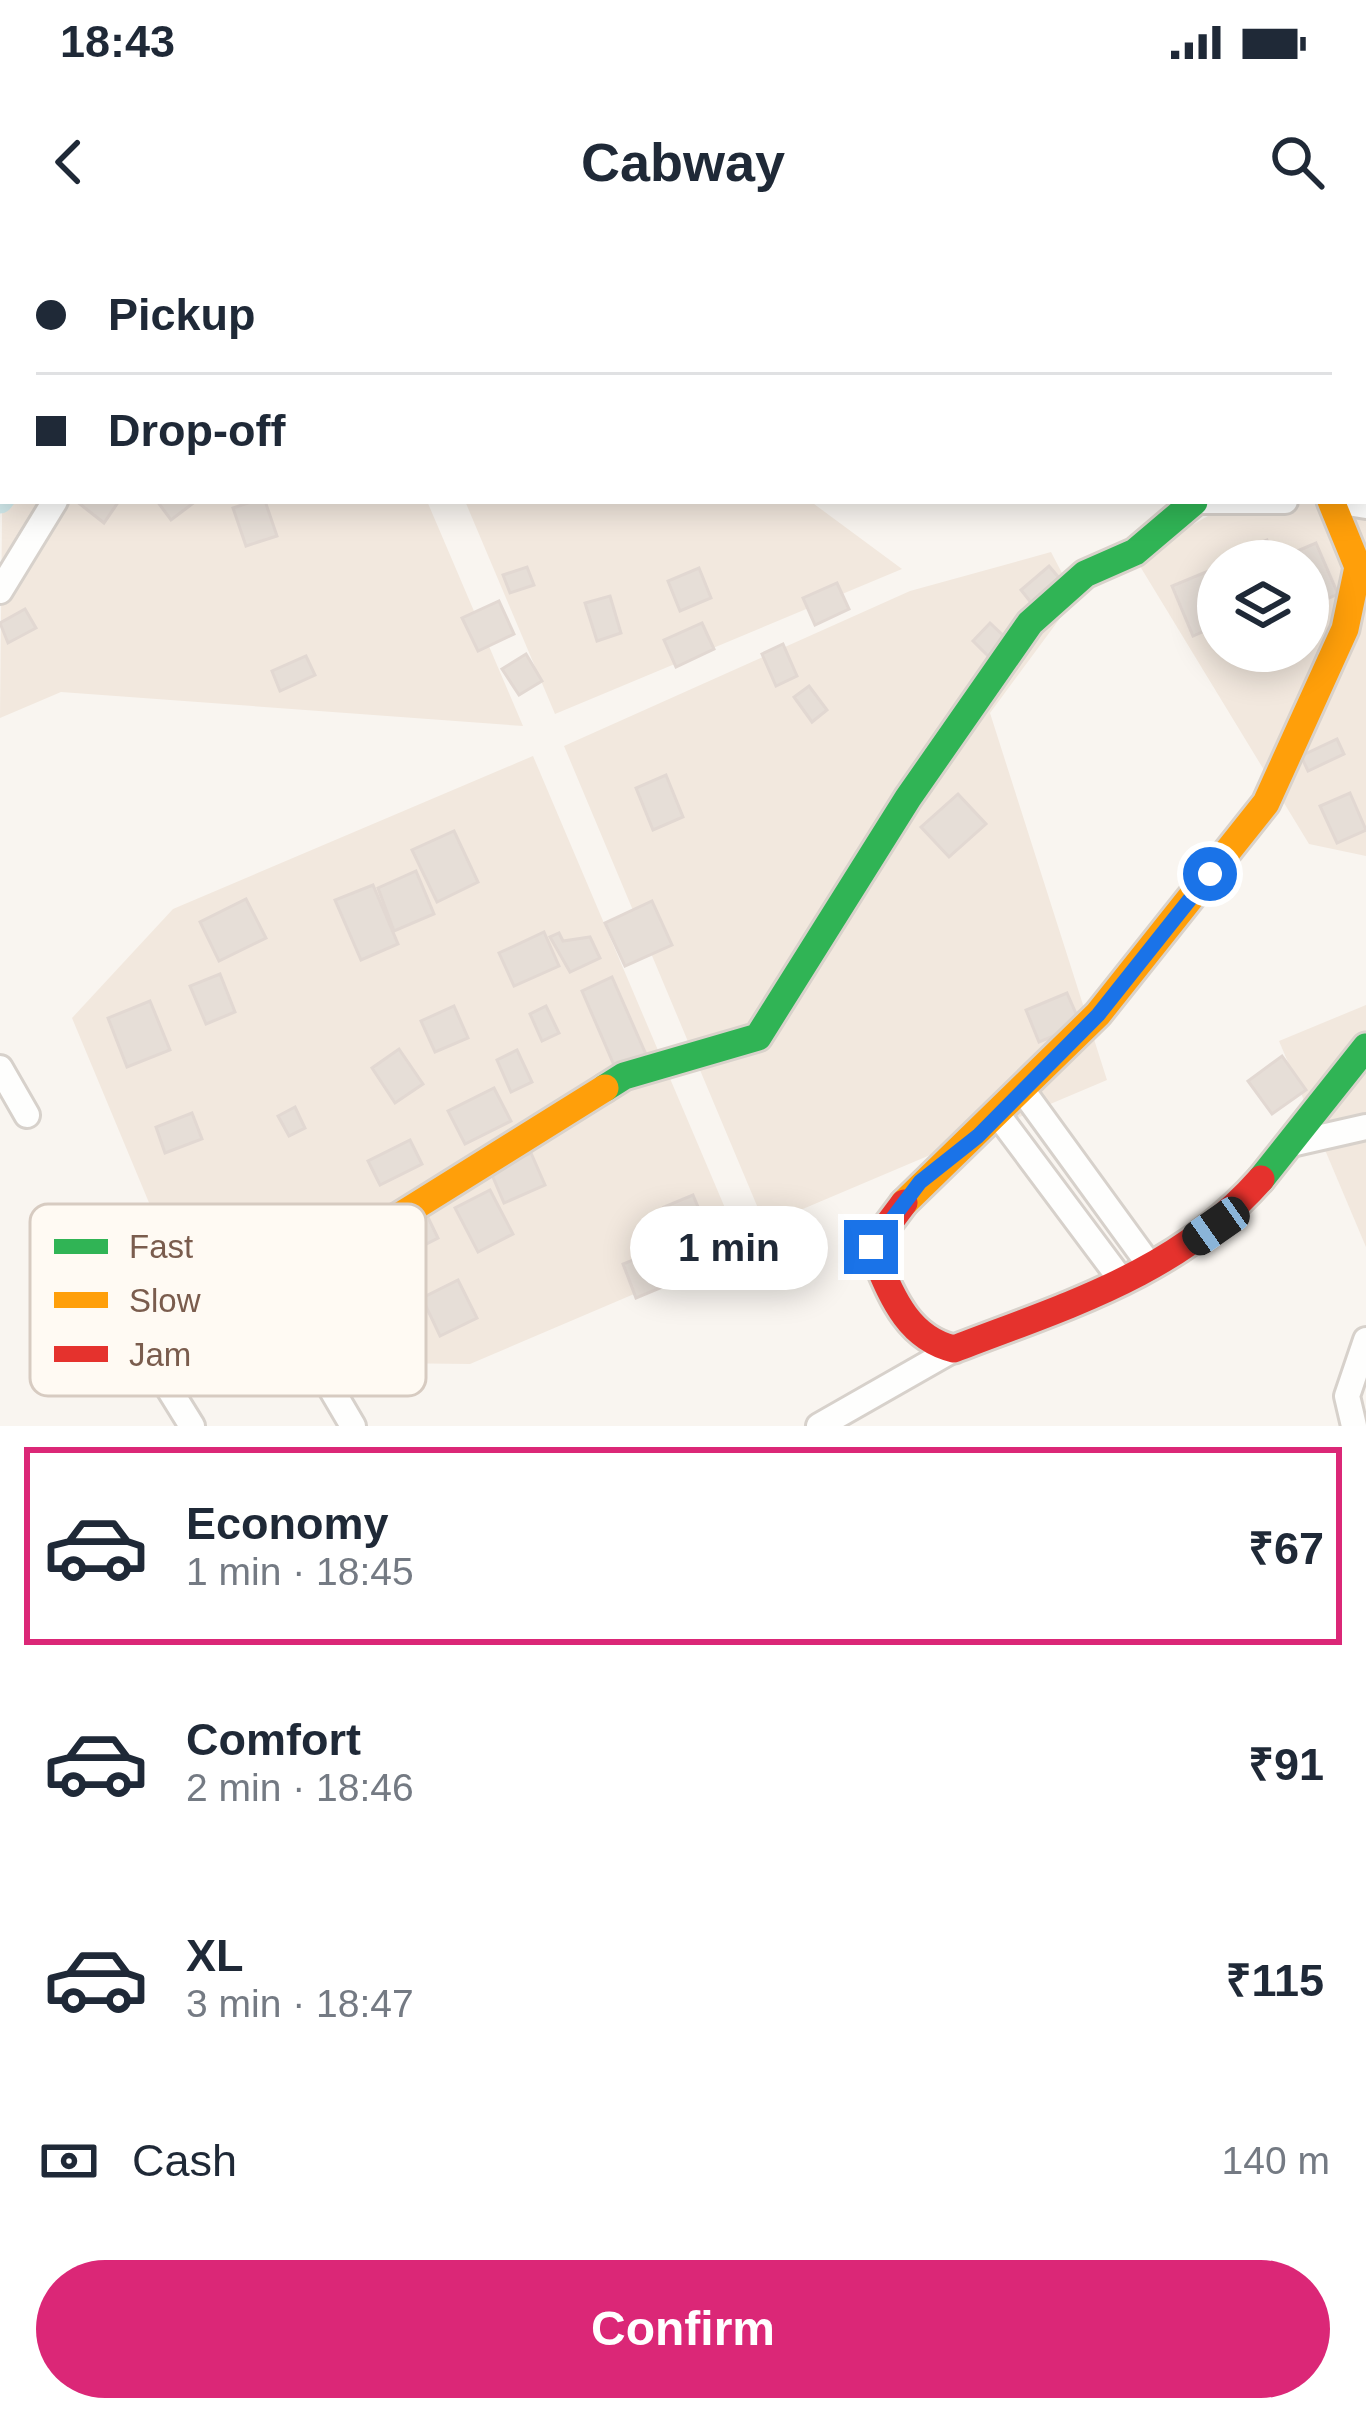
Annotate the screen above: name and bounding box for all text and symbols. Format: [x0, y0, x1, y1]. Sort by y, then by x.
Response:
text: 18:43 [60, 16, 175, 67]
icon: back [36, 129, 102, 195]
icon: search [1264, 129, 1330, 195]
text: Cabway [581, 132, 785, 192]
text: Pickup [108, 289, 256, 340]
text: Drop-off [108, 405, 285, 456]
map controls [1197, 540, 1329, 672]
button: layers [1197, 540, 1329, 672]
route start [1183, 847, 1237, 901]
car [1176, 1191, 1256, 1261]
legend [30, 1204, 426, 1396]
callout: 1 min [631, 1205, 829, 1289]
route end [844, 1220, 898, 1274]
text: 1 min [678, 1226, 780, 1269]
text: Fast [129, 1228, 193, 1265]
text: Slow [129, 1282, 201, 1319]
text: Jam [129, 1336, 191, 1373]
icon: car [42, 1492, 150, 1600]
text: Economy [186, 1498, 389, 1549]
text: ₹67 [1248, 1523, 1324, 1574]
text: 1 min · 18:45 [186, 1550, 414, 1593]
icon: car [42, 1708, 150, 1816]
text: Comfort [186, 1714, 361, 1765]
text: ₹91 [1248, 1739, 1324, 1790]
text: 2 min · 18:46 [186, 1766, 414, 1809]
icon: car [42, 1924, 150, 2032]
text: XL [186, 1930, 244, 1981]
text: ₹115 [1226, 1955, 1324, 2006]
text: 3 min · 18:47 [186, 1982, 414, 2025]
icon: cash [36, 2128, 102, 2194]
text: Cash [132, 2135, 237, 2186]
text: 140 m [1222, 2139, 1330, 2182]
button: Confirm [36, 2260, 1330, 2398]

